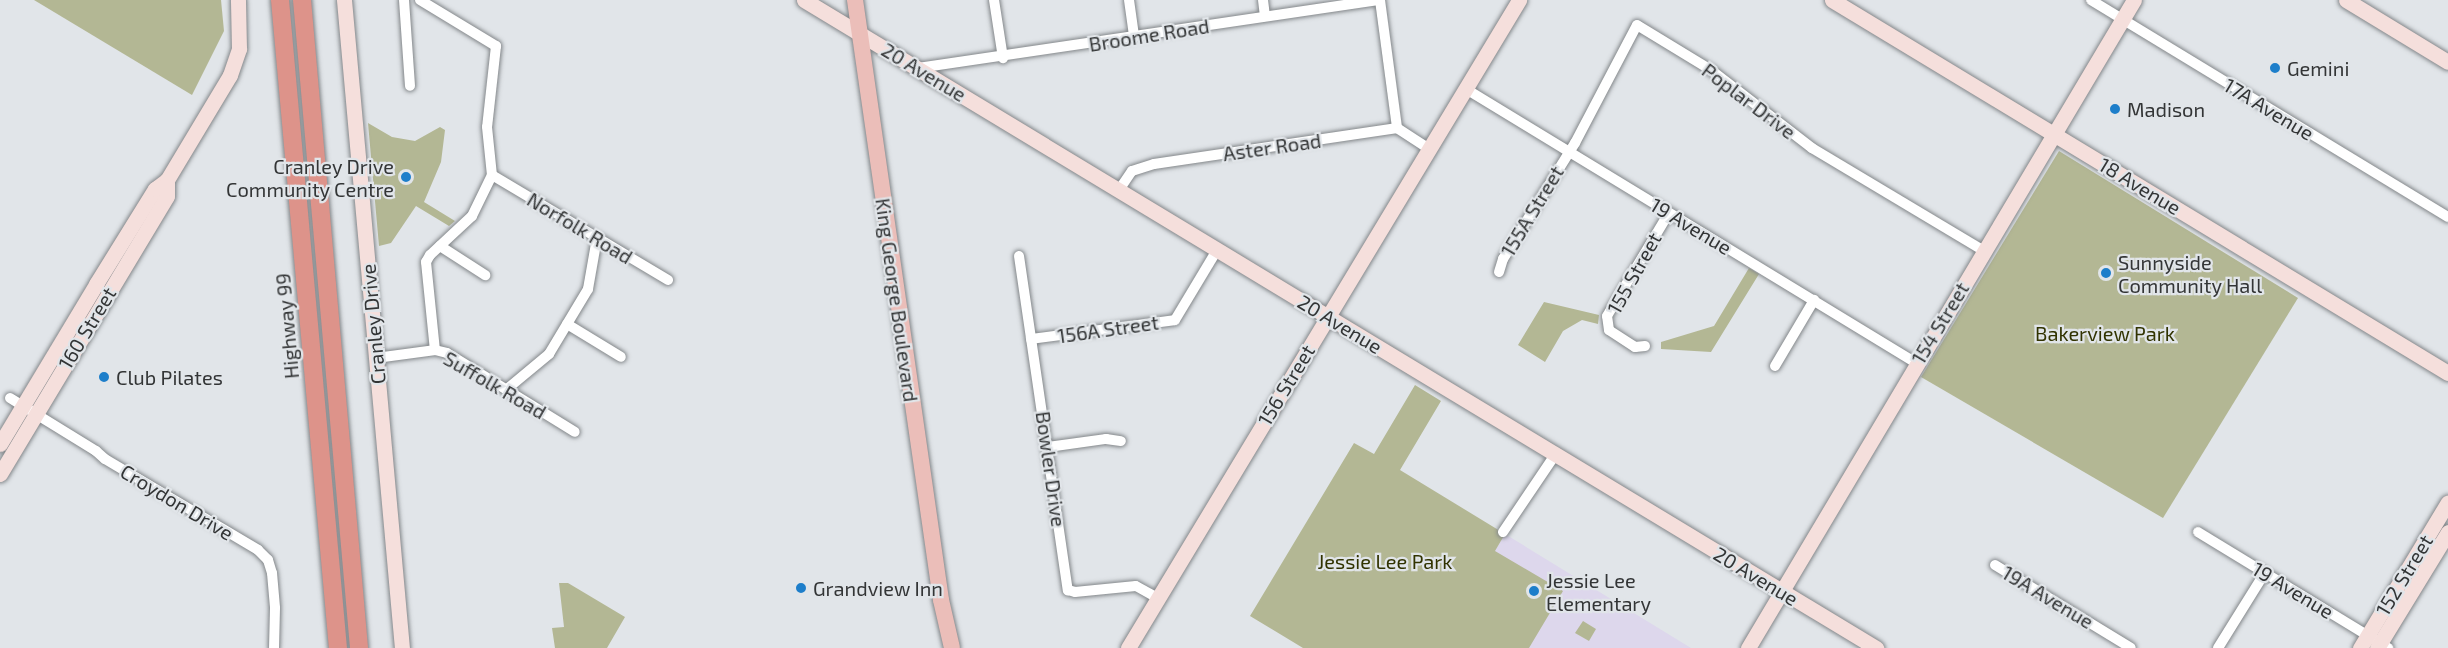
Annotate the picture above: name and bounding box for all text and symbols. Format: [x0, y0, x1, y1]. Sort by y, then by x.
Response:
street label: Broome Road [1087, 14, 1211, 56]
street label: 20 Avenue [877, 37, 971, 107]
place label: Gemini [2287, 56, 2349, 80]
street label: Poplar Drive [1697, 58, 1801, 144]
marker: Gemini [2268, 61, 2282, 75]
street label: 17A Avenue [2219, 73, 2319, 145]
place label: Madison [2127, 97, 2205, 121]
marker: Madison [2108, 102, 2122, 116]
street label: Aster Road [1221, 128, 1323, 166]
street label: 18 Avenue [2095, 152, 2185, 220]
place label: Cranley Drive Community Centre [226, 154, 394, 201]
street label: 155A Street [1495, 161, 1569, 261]
marker: Cranley Drive Community Centre [399, 170, 413, 184]
street label: Norfolk Road [523, 187, 637, 269]
street label: 19 Avenue [1646, 192, 1736, 260]
street label: King George Boulevard [871, 197, 923, 403]
street label: 155 Street [1602, 228, 1666, 318]
place label: Sunnyside Community Hall [2118, 250, 2263, 297]
street label: Cranley Drive [356, 263, 390, 385]
marker: Sunnyside Community Hall [2099, 266, 2113, 280]
street label: Highway 99 [270, 272, 304, 380]
street label: 154 Street [1906, 278, 1974, 368]
street label: 160 Street [53, 283, 121, 373]
street label: 20 Avenue [1293, 289, 1387, 359]
street label: 156A Street [1056, 310, 1160, 348]
park label: Bakerview Park [2035, 321, 2175, 345]
street label: 156 Street [1252, 340, 1320, 430]
street label: Suffolk Road [439, 346, 551, 424]
place label: Club Pilates [116, 365, 223, 389]
marker: Club Pilates [97, 370, 111, 384]
street label: Bowler Drive [1031, 409, 1071, 529]
street label: Croydon Drive [116, 459, 238, 545]
street label: 152 Street [2371, 530, 2437, 620]
street label: 20 Avenue [1709, 541, 1803, 611]
park label: Jessie Lee Park [1317, 549, 1453, 573]
street label: 19 Avenue [2248, 556, 2338, 624]
street label: 19A Avenue [1998, 560, 2098, 634]
place label: Jessie Lee Elementary [1546, 568, 1651, 615]
place label: Grandview Inn [813, 576, 943, 600]
marker: Grandview Inn [794, 581, 808, 595]
marker: Jessie Lee Elementary [1527, 584, 1541, 598]

